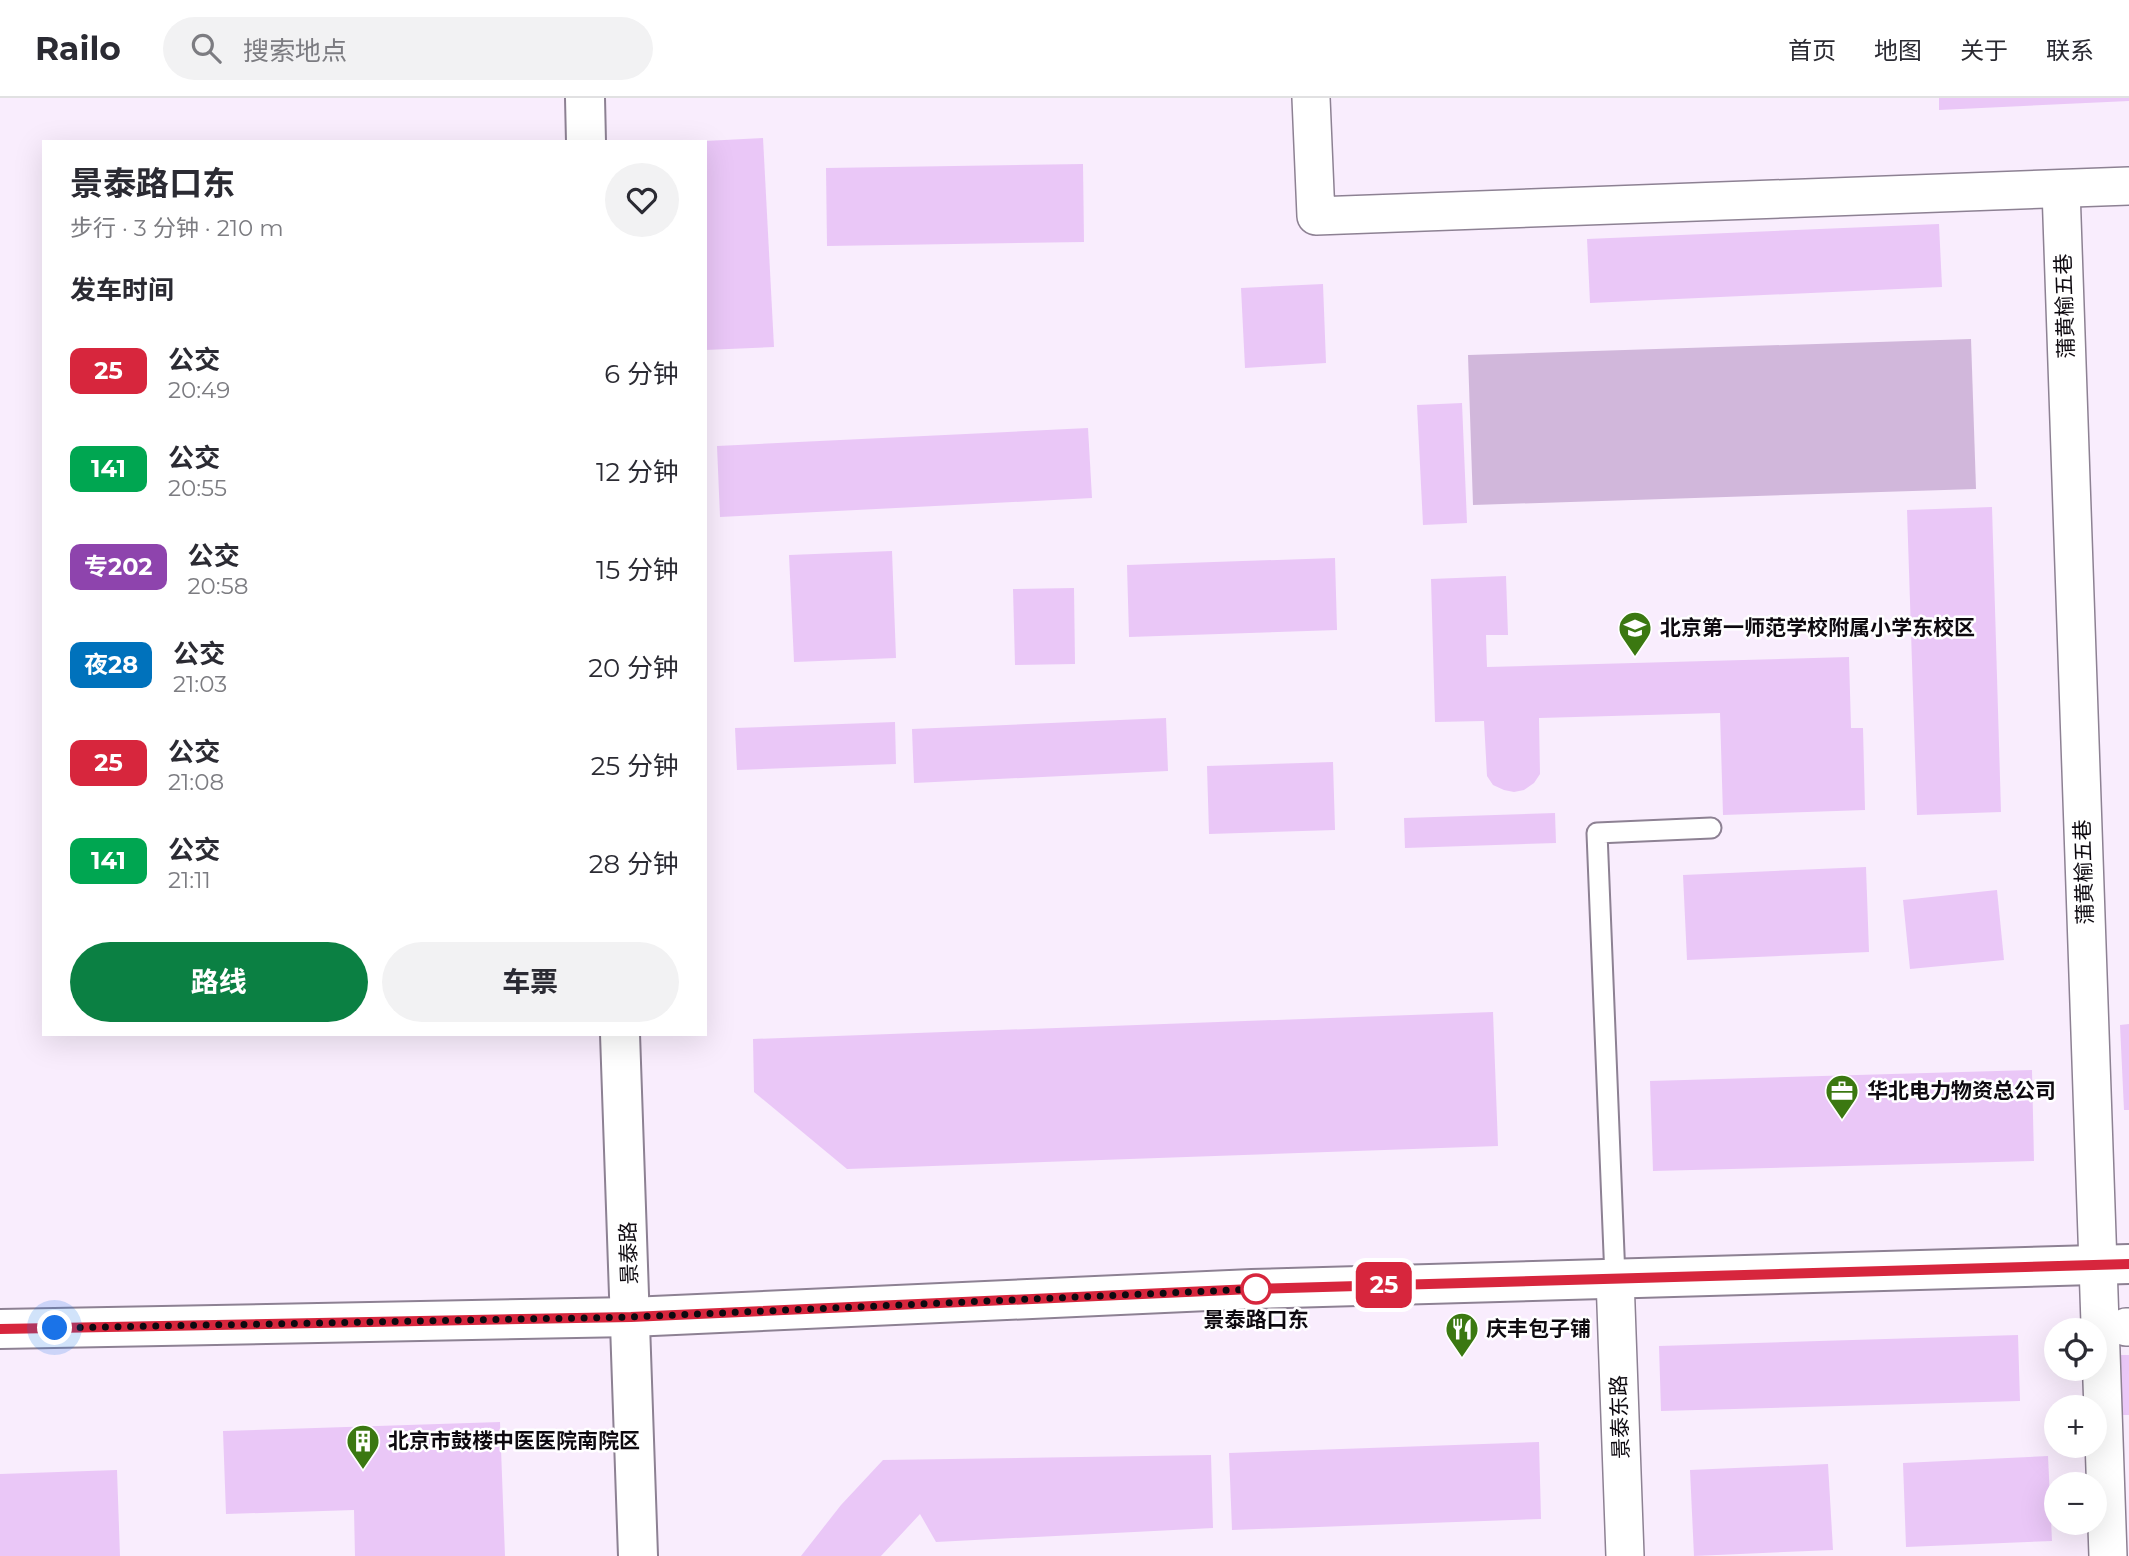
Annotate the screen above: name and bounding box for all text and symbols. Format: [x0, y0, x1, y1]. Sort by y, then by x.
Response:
search box [163, 17, 653, 80]
text: Railo [35, 28, 121, 68]
icon: search [187, 29, 225, 67]
text: 搜索地点 [243, 35, 347, 67]
text: 首页 [1788, 36, 1836, 65]
text: 地图 [1874, 36, 1922, 65]
text: 关于 [1960, 36, 2008, 65]
text: 联系 [2046, 36, 2094, 65]
text: 景泰路口东 [70, 163, 235, 203]
button: heart [605, 163, 679, 237]
text: 步行 · 3 分钟 · 210 m [70, 214, 284, 242]
street label: 蒲黄榆五巷 [2050, 253, 2079, 359]
text: 发车时间 [70, 274, 174, 306]
text: 公交 [168, 344, 220, 376]
text: 25 [94, 356, 123, 385]
text: 6 分钟 [604, 358, 679, 390]
text: 20:49 [168, 376, 230, 404]
text: 公交 [168, 442, 220, 474]
text: 141 [91, 454, 126, 483]
text: 12 分钟 [596, 456, 679, 488]
text: 20:55 [168, 474, 227, 502]
text: 公交 [188, 540, 240, 572]
text: 专202 [84, 552, 153, 581]
text: 15 分钟 [596, 554, 679, 586]
text: 20:58 [188, 572, 248, 600]
school or university icon: 北京第一师范学校附属小学东校区 [1616, 609, 1654, 658]
place label: 北京第一师范学校附属小学东校区 [1660, 615, 1975, 640]
text: 公交 [173, 638, 225, 670]
text: 夜28 [84, 650, 138, 679]
text: 20 分钟 [588, 652, 679, 684]
text: 21:03 [173, 670, 227, 698]
text: 公交 [168, 736, 220, 768]
text: 25 [94, 748, 123, 777]
text: 25 分钟 [591, 750, 679, 782]
text: 21:08 [168, 768, 224, 796]
street label: 蒲黄榆五巷 [2069, 819, 2098, 925]
text: 公交 [168, 834, 220, 866]
text: 141 [91, 846, 126, 875]
text: 28 分钟 [589, 848, 679, 880]
text: 21:11 [168, 866, 211, 894]
button: 路线 [70, 942, 368, 1022]
button: 车票 [382, 942, 679, 1022]
office icon: 华北电力物资总公司 [1823, 1072, 1861, 1121]
place label: 华北电力物资总公司 [1867, 1078, 2056, 1103]
street label: 景泰路 [615, 1221, 642, 1285]
line badge: 25 [1352, 1262, 1416, 1308]
text: 25 [1370, 1270, 1398, 1299]
marker: 景泰路口东 [1241, 1274, 1271, 1304]
place label: 景泰路口东 [1204, 1307, 1309, 1332]
your location [37, 1310, 72, 1345]
restaurant icon: 庆丰包子铺 [1443, 1310, 1481, 1359]
place label: 庆丰包子铺 [1486, 1316, 1591, 1341]
map controls [2044, 1318, 2107, 1535]
button: locate [2044, 1318, 2107, 1381]
street label: 景泰东路 [1606, 1375, 1633, 1459]
button: + [2044, 1395, 2107, 1458]
building icon: 北京市鼓楼中医医院南院区 [344, 1422, 382, 1471]
place label: 北京市鼓楼中医医院南院区 [388, 1428, 640, 1453]
button: − [2044, 1472, 2107, 1535]

